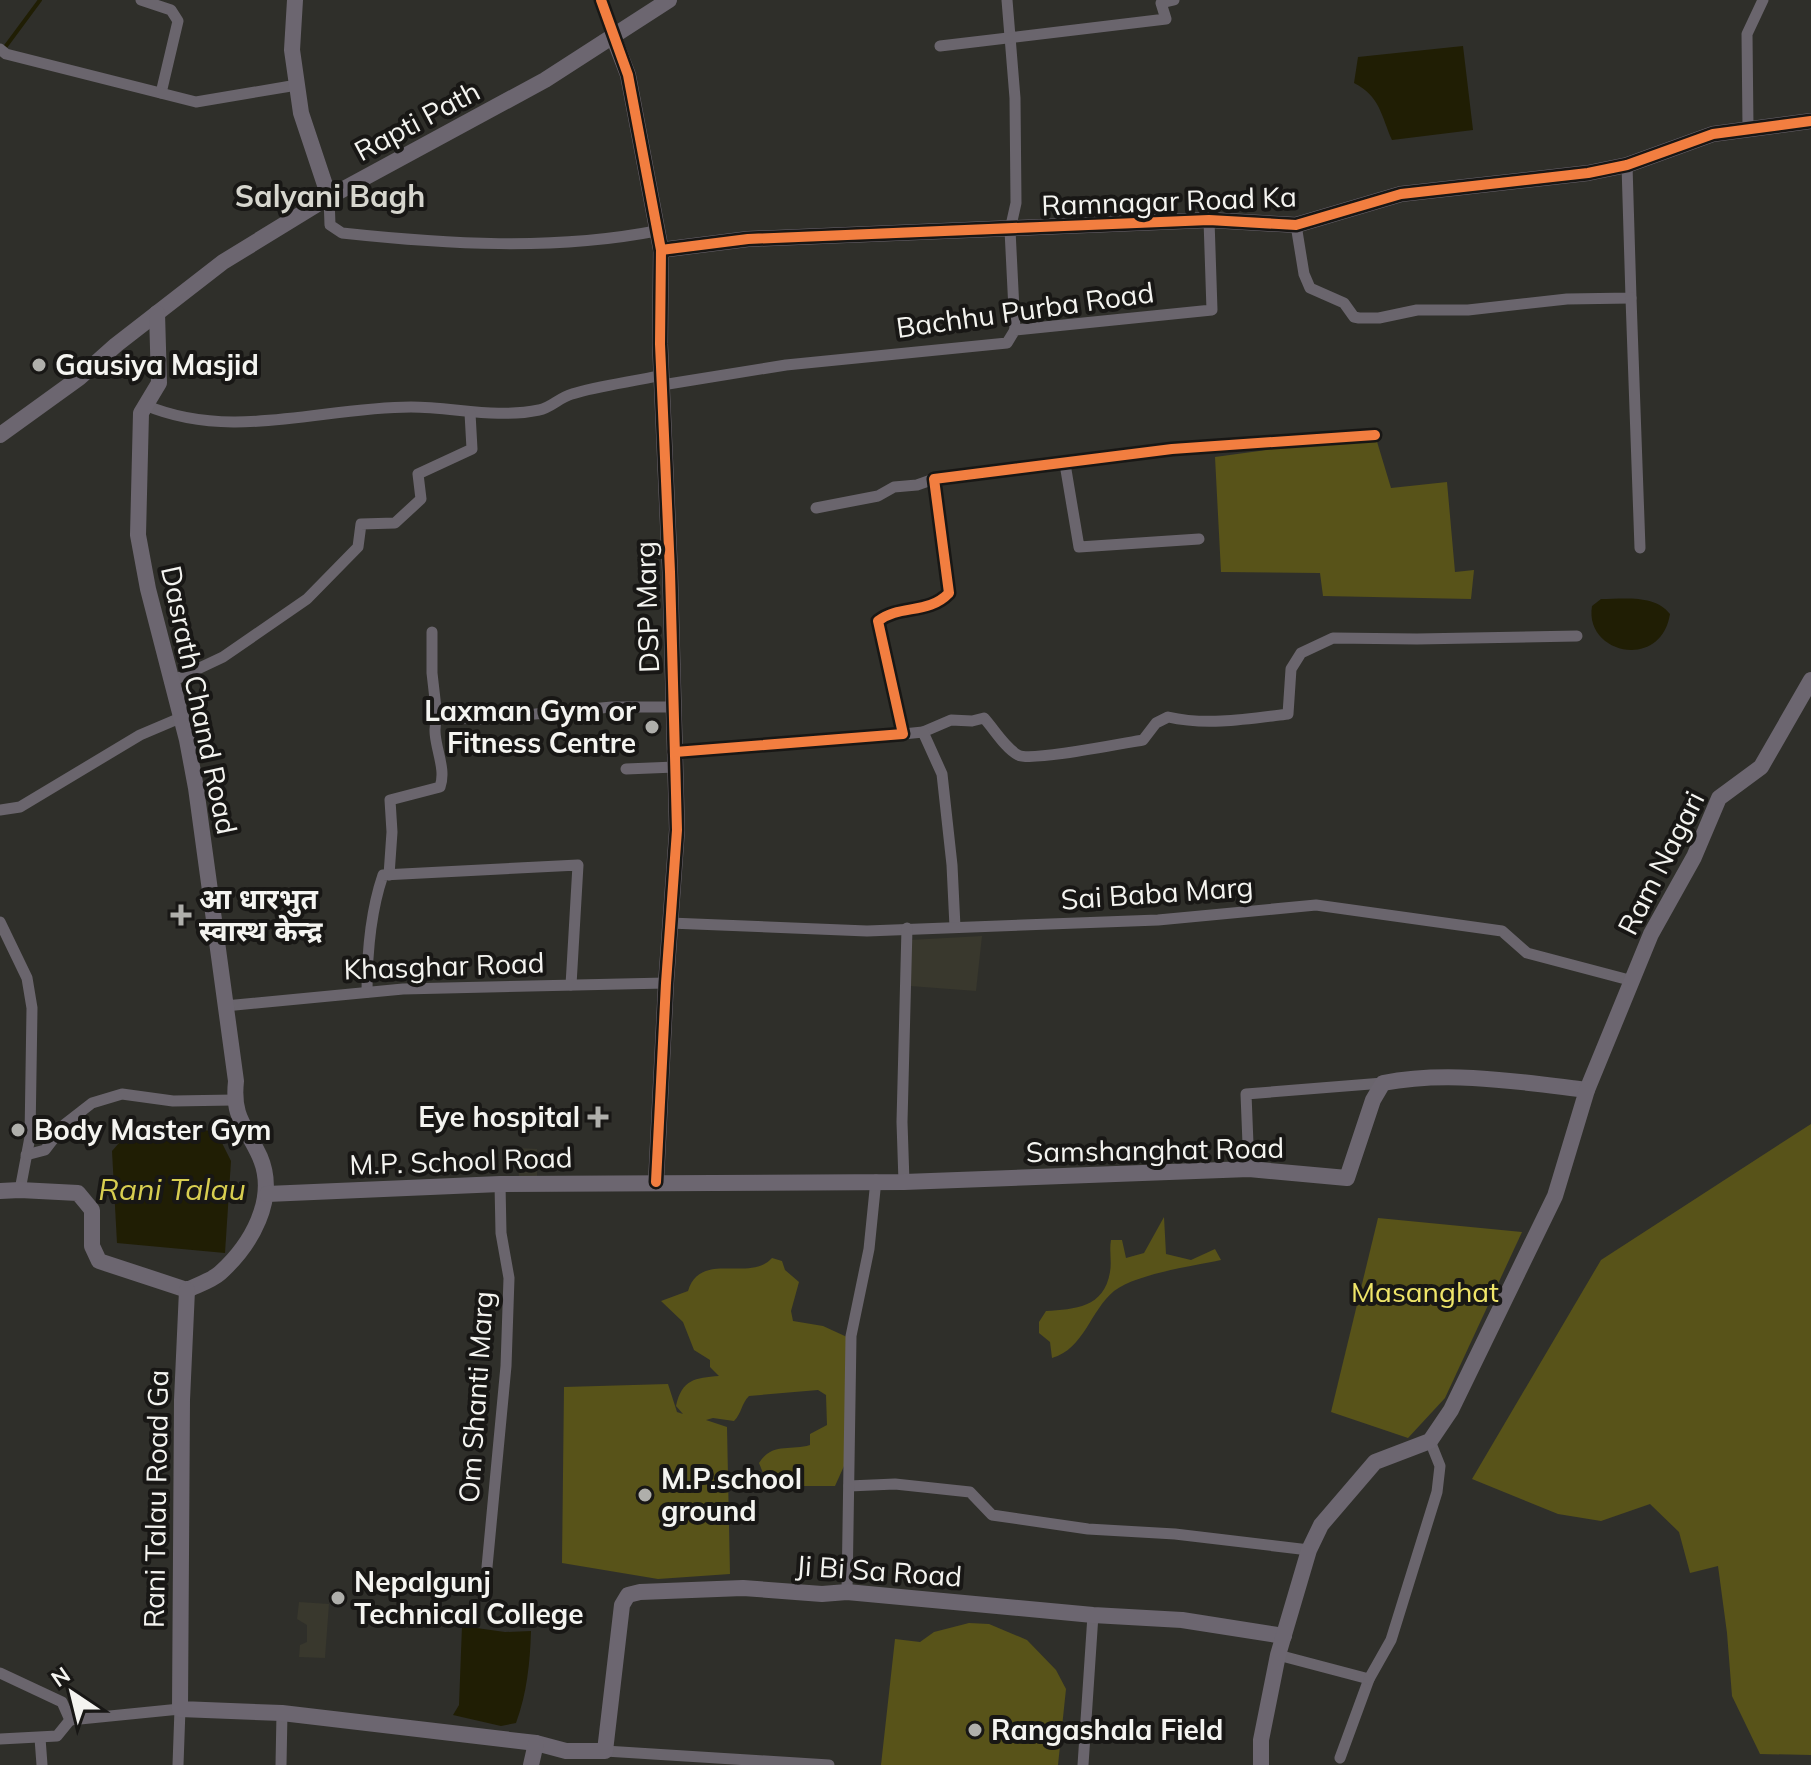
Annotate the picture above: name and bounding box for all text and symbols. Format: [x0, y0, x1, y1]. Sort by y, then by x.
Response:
street label: Rapti Path [348, 73, 486, 168]
district label: Salyani Bagh [235, 177, 425, 215]
street label: Ramnagar Road Ka [1041, 179, 1297, 222]
street label: Bachhu Purba Road [894, 274, 1156, 345]
place label: Gausiya Masjid [55, 347, 259, 382]
marker: Gausiya Masjid [30, 356, 48, 374]
street label: DSP Marg [627, 541, 666, 673]
street label: Dasrath Chand Road [154, 563, 245, 837]
place label: Laxman Gym or Fitness Centre [424, 693, 636, 760]
marker: Laxman Gym or Fitness Centre [643, 718, 661, 736]
street label: Ram Nagari [1609, 785, 1712, 940]
street label: Sai Baba Marg [1060, 868, 1254, 917]
place label: आ धारभुत स्वास्थ केन्द्र [199, 881, 324, 948]
marker: आ धारभुत स्वास्थ केन्द्र [170, 904, 192, 926]
street label: Khasghar Road [343, 945, 545, 986]
place label: Eye hospital [418, 1099, 580, 1134]
marker: Eye hospital [587, 1106, 609, 1128]
place label: Body Master Gym [34, 1112, 271, 1147]
marker: Body Master Gym [9, 1121, 27, 1139]
street label: Samshanghat Road [1026, 1130, 1284, 1169]
street label: M.P. School Road [349, 1139, 573, 1182]
water label: Rani Talau [98, 1170, 246, 1208]
park label: Masanghat [1351, 1274, 1499, 1309]
street label: Om Shanti Marg [451, 1290, 500, 1504]
street label: Rani Talau Road Ga [136, 1370, 175, 1628]
place label: M.P.school ground [661, 1461, 802, 1528]
marker: M.P.school ground [636, 1486, 654, 1504]
street label: Ji Bi Sa Road [795, 1547, 963, 1594]
place label: Nepalgunj Technical College [354, 1564, 584, 1631]
marker: Nepalgunj Technical College [329, 1589, 347, 1607]
north arrow [32, 1653, 112, 1733]
text: N [46, 1660, 75, 1693]
place label: Rangashala Field [991, 1712, 1224, 1747]
marker: Rangashala Field [966, 1721, 984, 1739]

